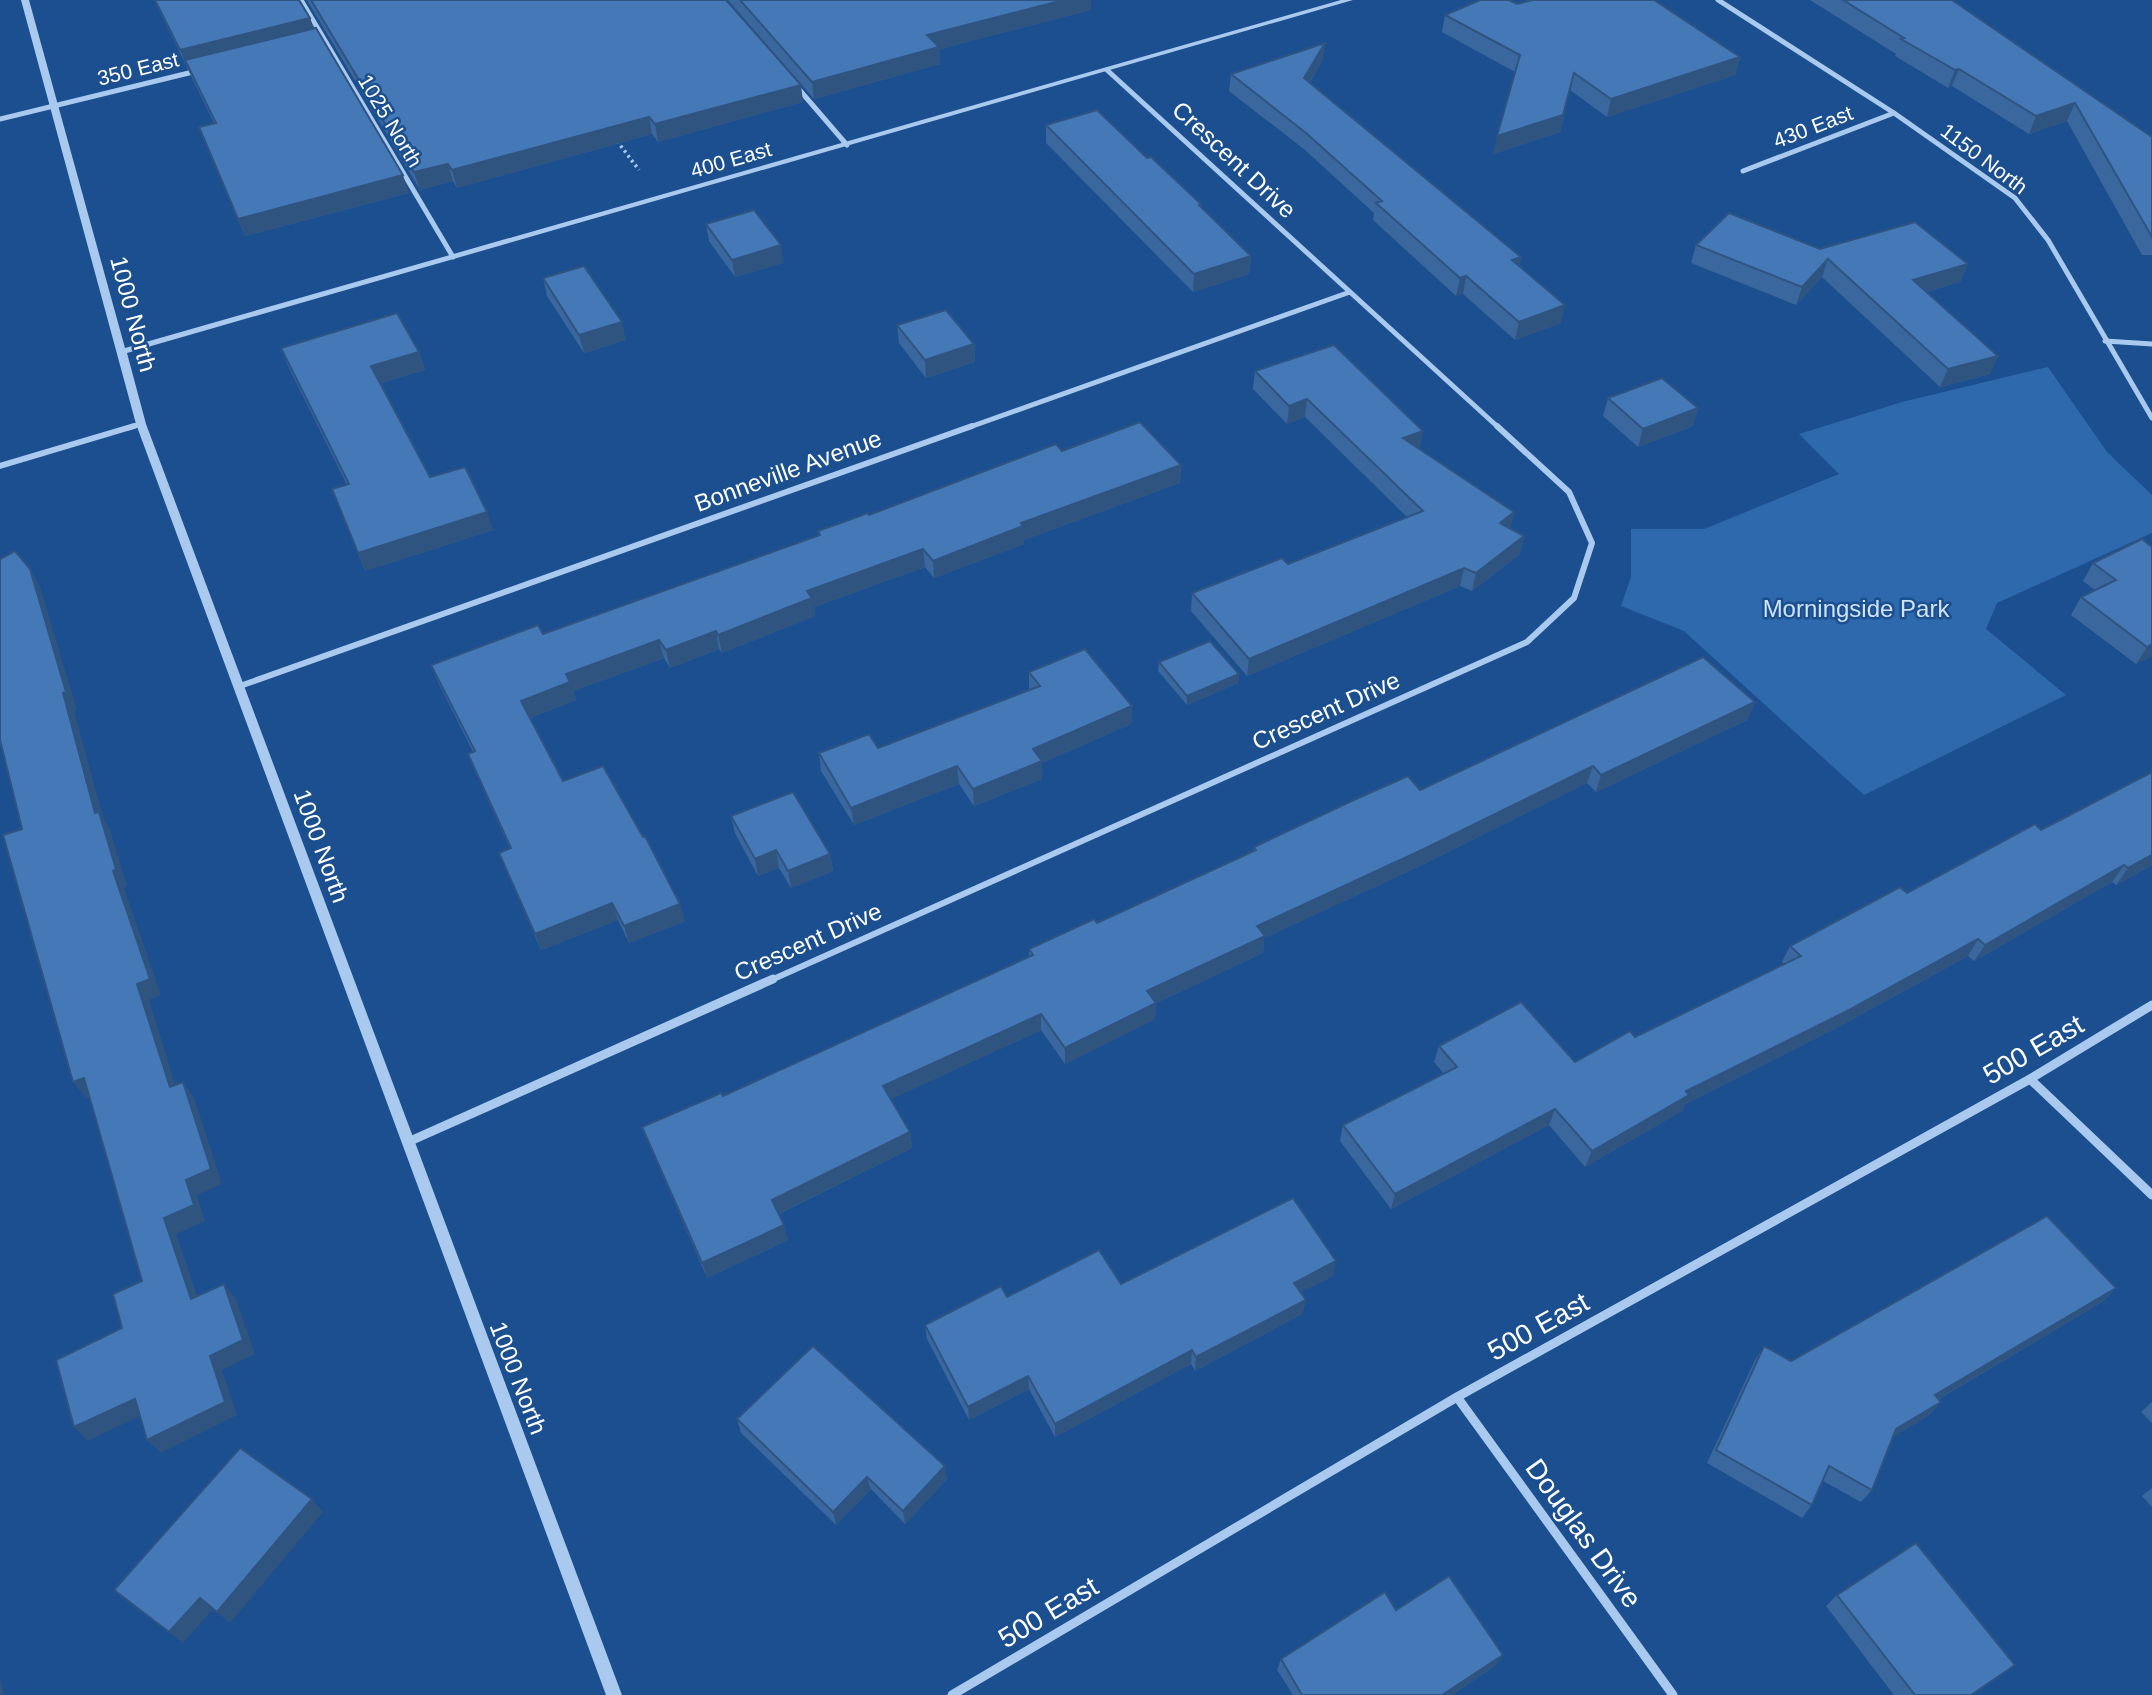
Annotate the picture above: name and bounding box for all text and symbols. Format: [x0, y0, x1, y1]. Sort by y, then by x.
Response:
street label: 350 East [95, 47, 181, 90]
street label: 1025 North [354, 70, 427, 171]
street label: Crescent Drive [1167, 96, 1302, 224]
street label: 430 East [1770, 101, 1856, 152]
street label: 1150 North [1937, 119, 2032, 199]
street label: 400 East [688, 137, 774, 182]
street label: 1000 North [105, 253, 162, 375]
street label: Bonneville Avenue [691, 424, 885, 517]
park label: Morningside Park [1763, 595, 1950, 622]
street label: Crescent Drive [1248, 666, 1404, 755]
street label: 1000 North [288, 785, 354, 906]
street label: Crescent Drive [730, 897, 886, 986]
street label: 500 East [1978, 1008, 2089, 1090]
street label: 500 East [1482, 1286, 1594, 1367]
street label: 1000 North [485, 1318, 552, 1438]
street label: Douglas Drive [1519, 1453, 1648, 1614]
street label: 500 East [993, 1571, 1104, 1654]

